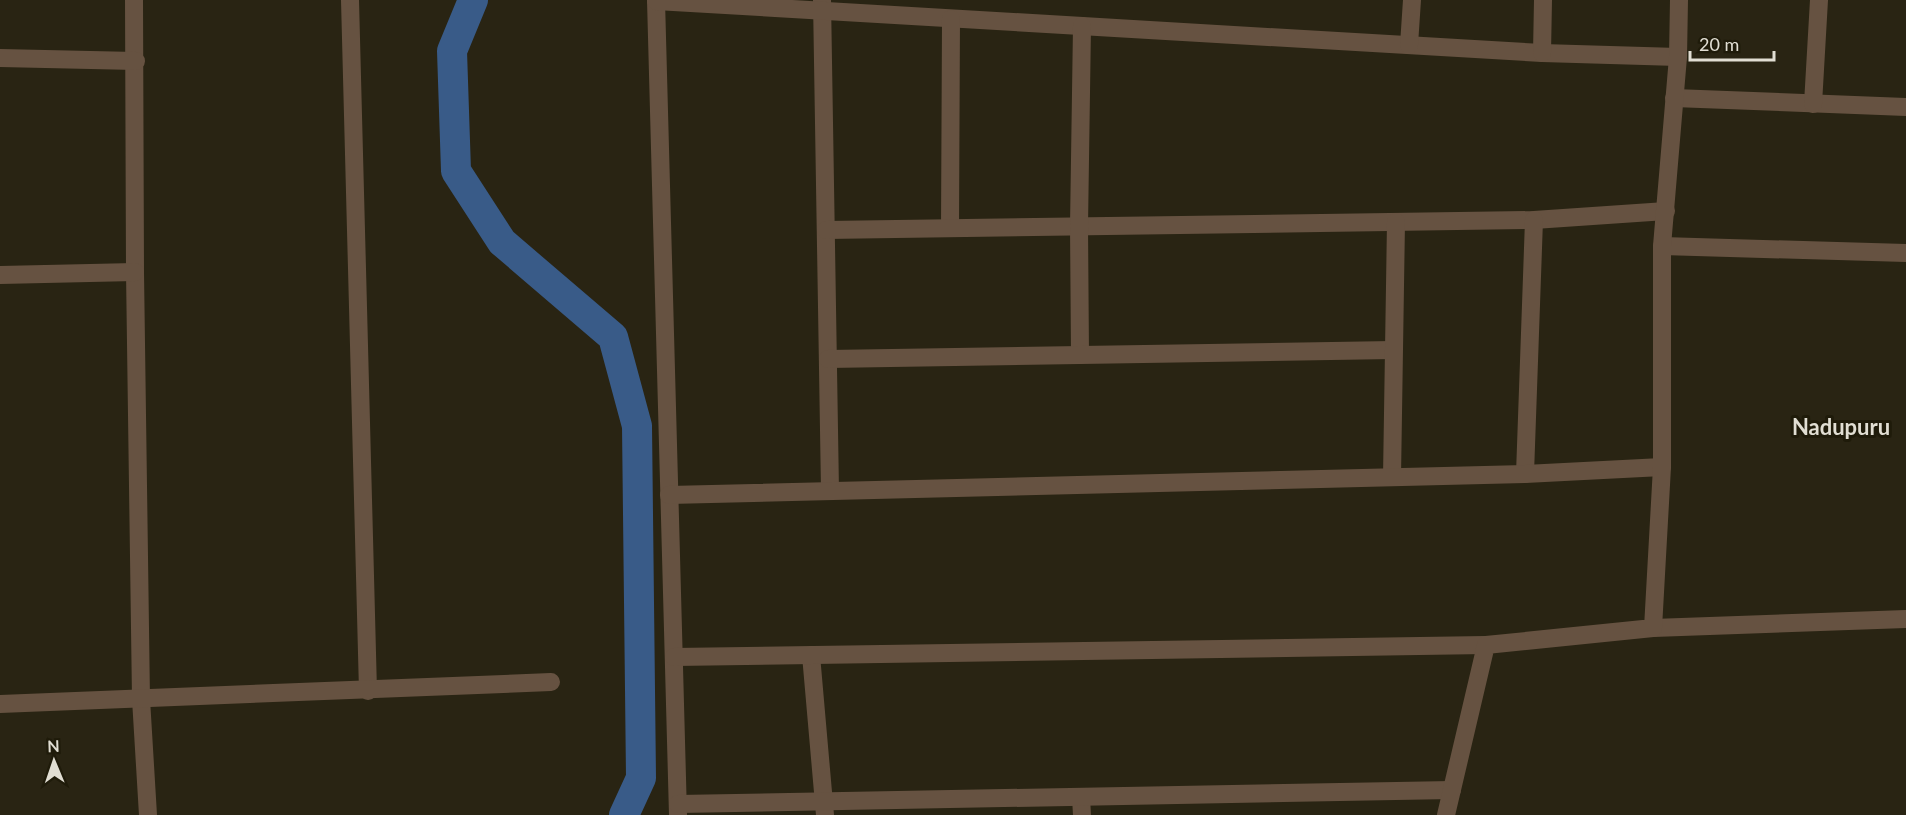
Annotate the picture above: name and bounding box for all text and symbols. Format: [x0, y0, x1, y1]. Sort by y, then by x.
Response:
scale bar [1690, 24, 1774, 62]
text: 20 m [1699, 33, 1739, 55]
district label: Nadupuru [1792, 413, 1890, 440]
north arrow [24, 731, 84, 791]
text: N [47, 736, 60, 755]

